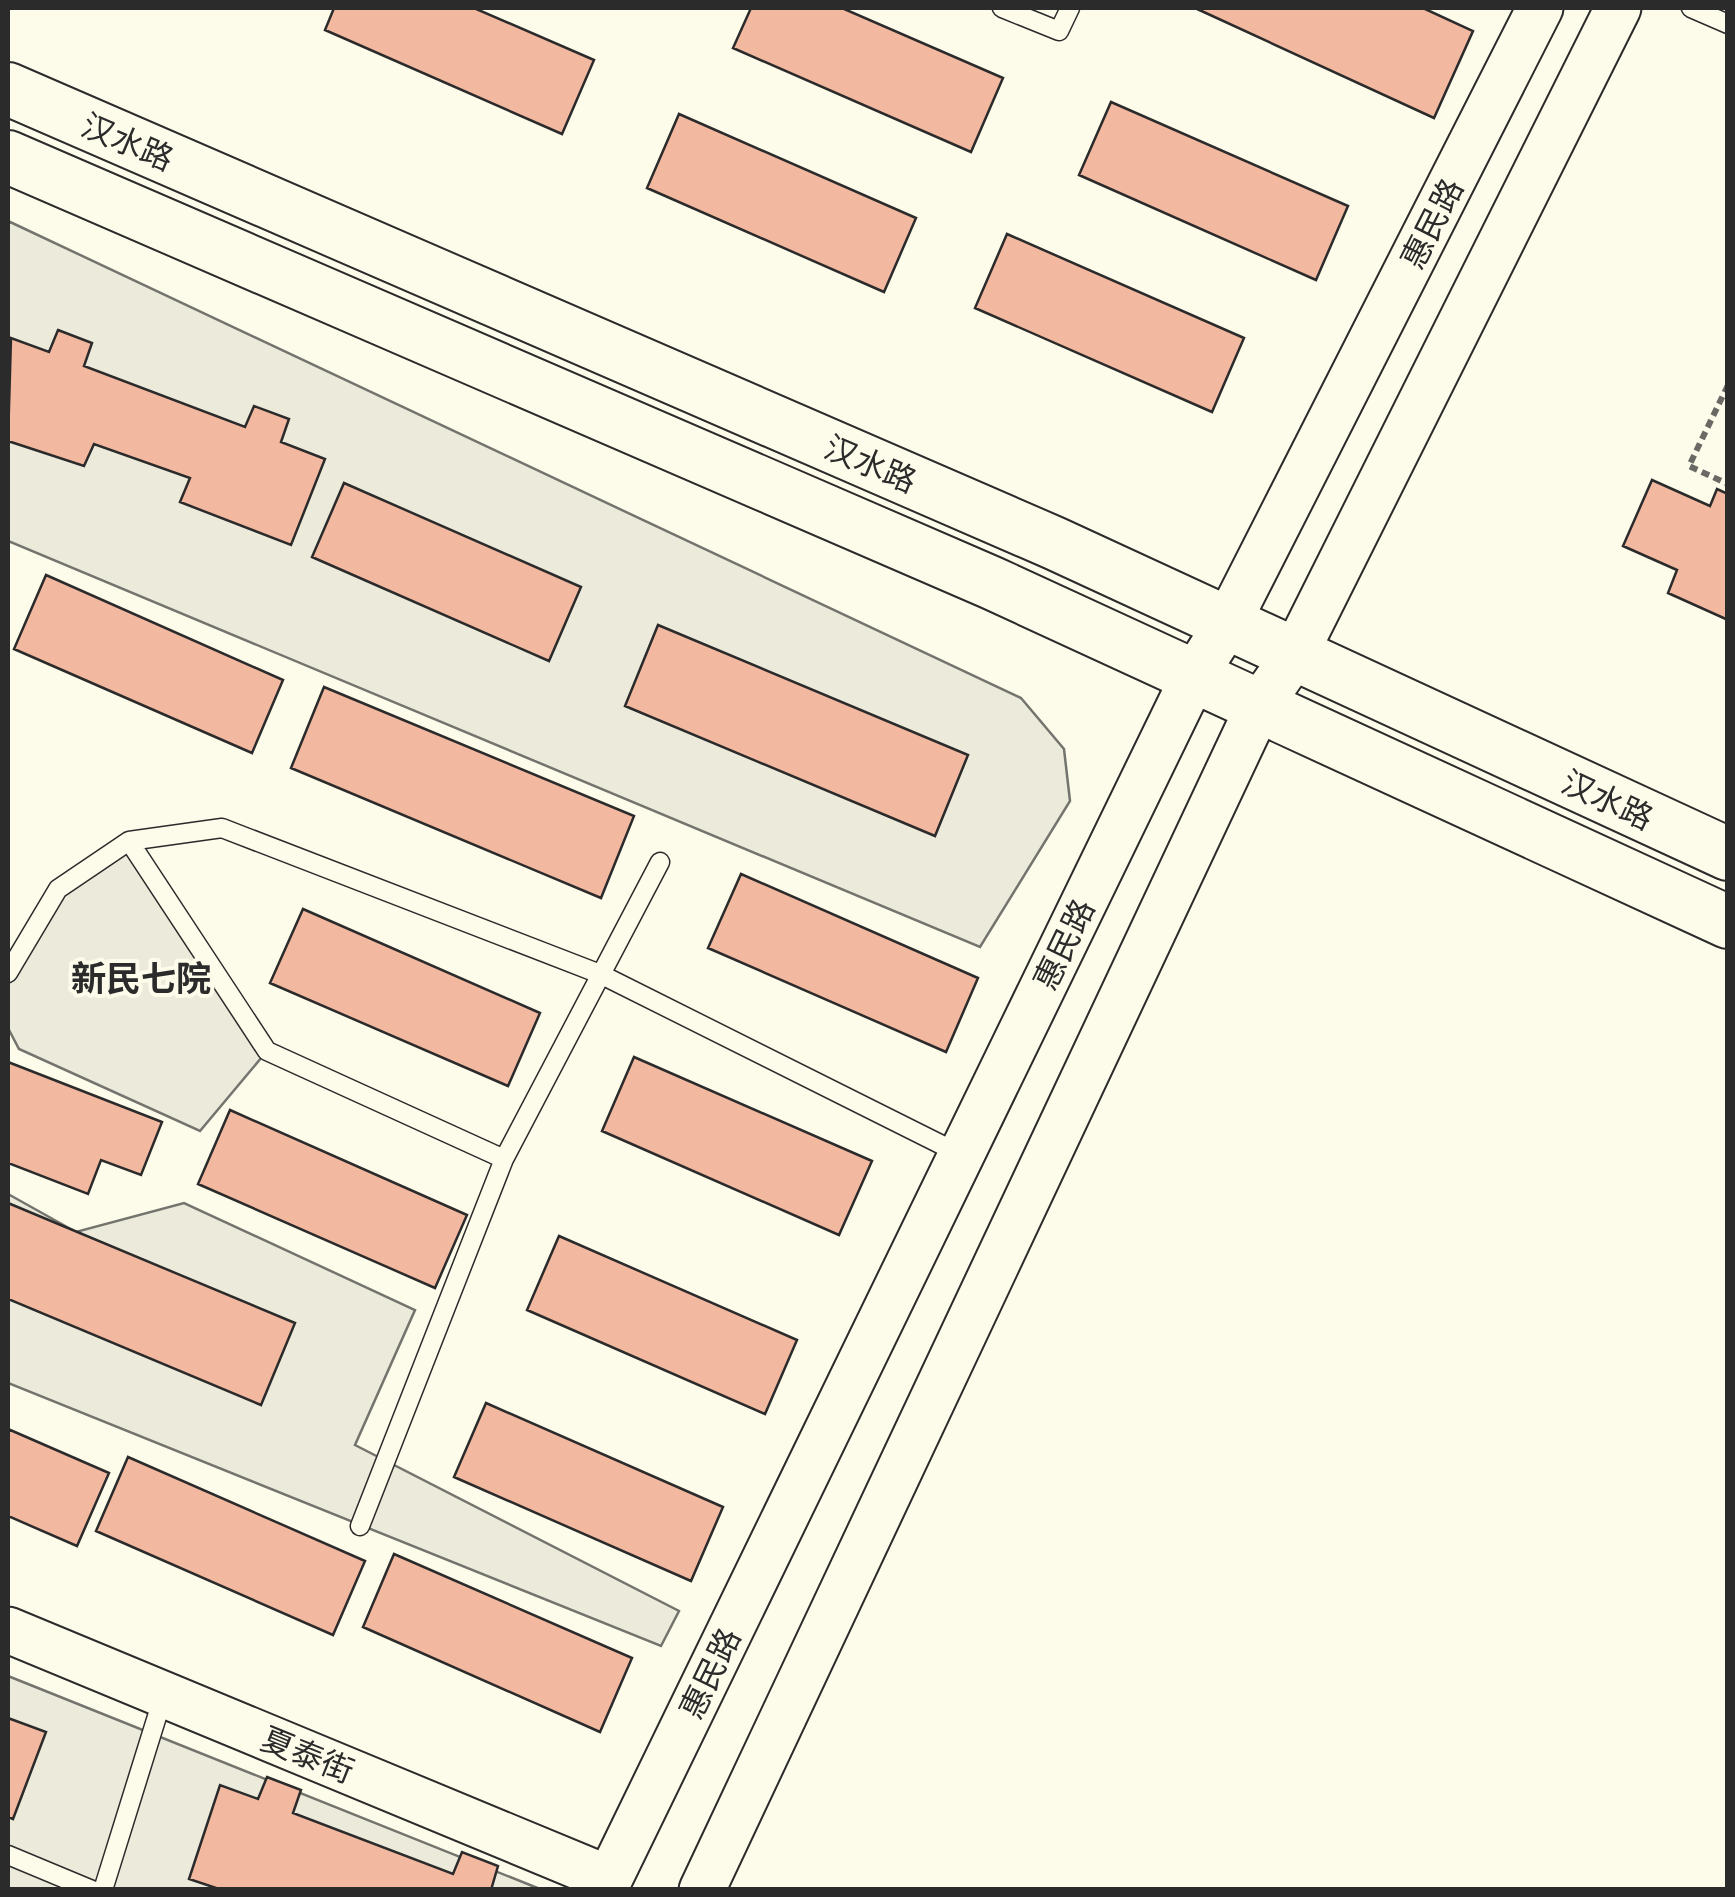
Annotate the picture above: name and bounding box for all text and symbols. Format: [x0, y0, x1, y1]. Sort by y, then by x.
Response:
street label: 汉水路 [75, 102, 181, 180]
street label: 惠民路 [1390, 170, 1472, 276]
street label: 汉水路 [818, 424, 924, 502]
street label: 汉水路 [1555, 759, 1661, 839]
street label: 惠民路 [1023, 891, 1103, 997]
district label: 新民七院 [71, 954, 211, 1001]
street label: 惠民路 [669, 1620, 749, 1726]
street label: 夏泰街 [255, 1716, 361, 1792]

